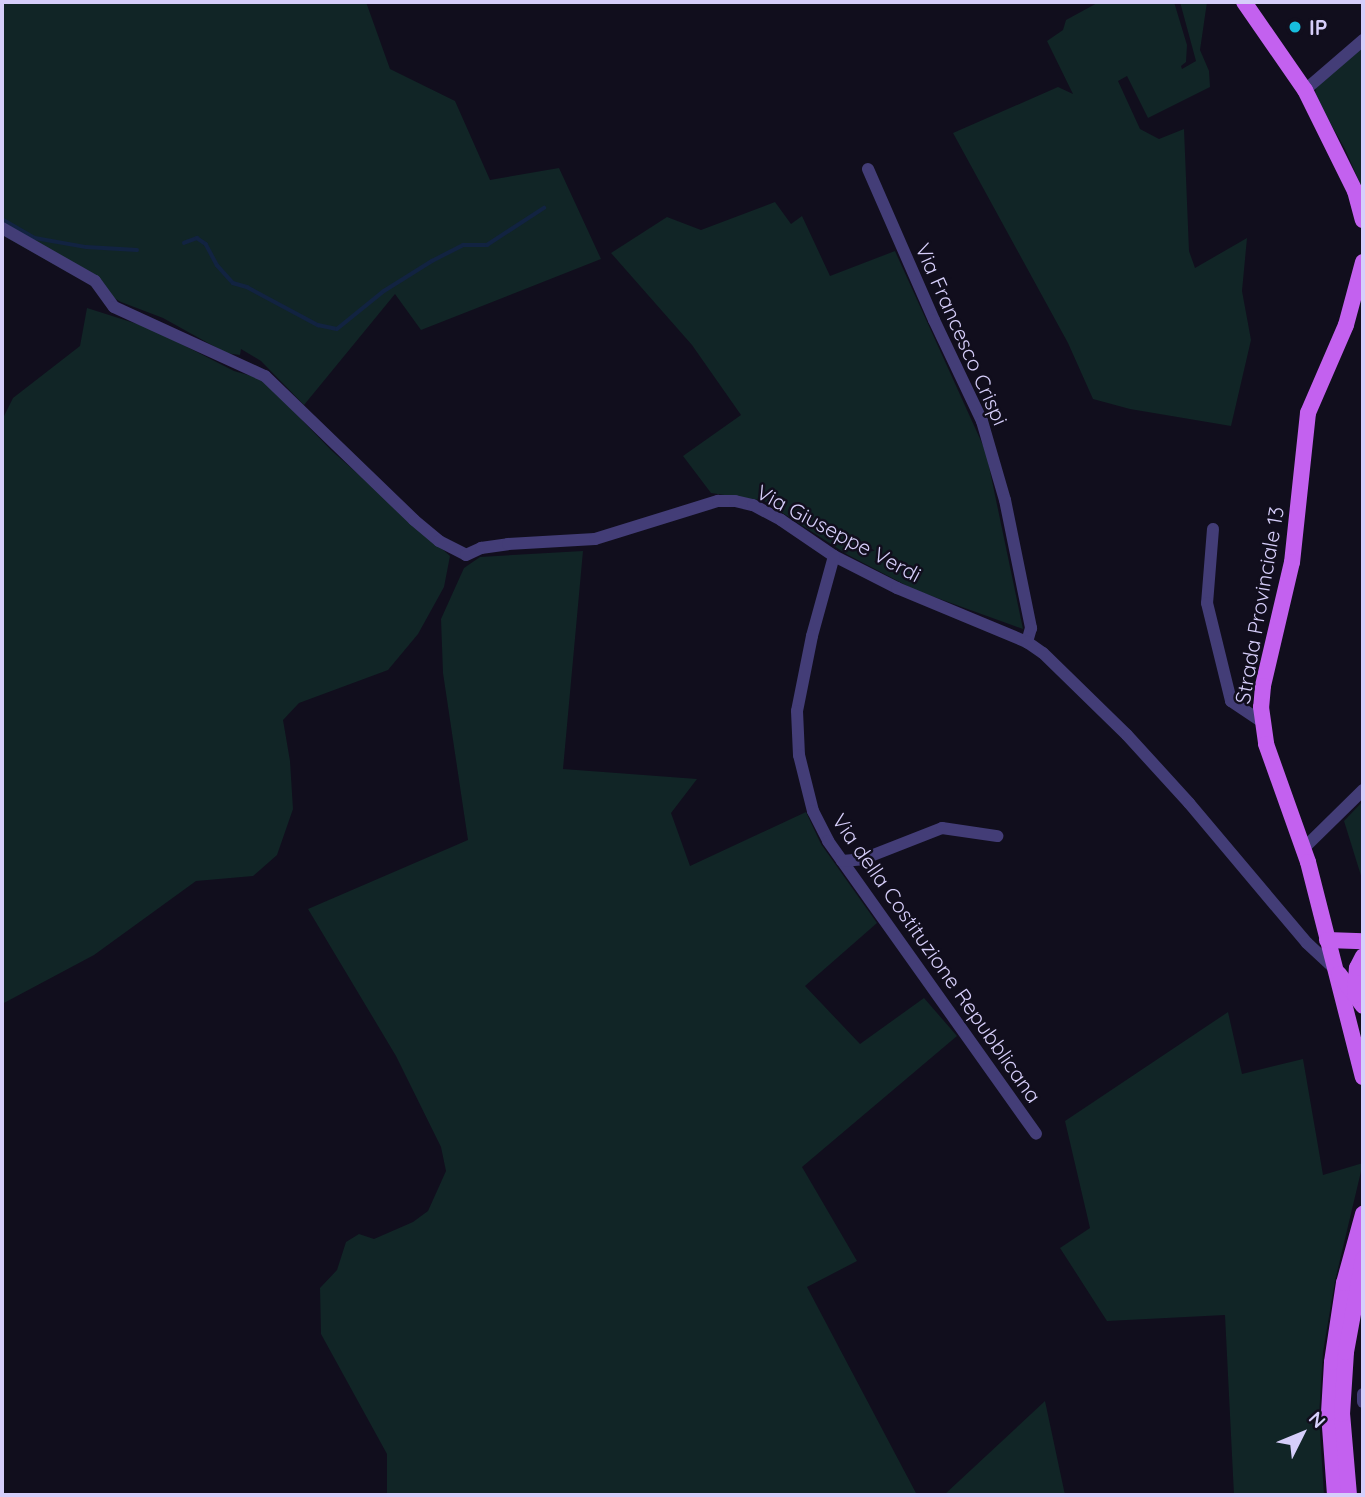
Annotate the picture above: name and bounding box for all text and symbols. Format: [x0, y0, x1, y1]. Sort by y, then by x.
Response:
place label: IP [1309, 14, 1327, 40]
marker: IP [1287, 19, 1303, 35]
street label: Via Francesco Crispi [911, 239, 1013, 429]
street label: Via Giuseppe Verdi [752, 479, 926, 587]
street label: Strada Provinciale 13 [1229, 504, 1289, 706]
street label: Via della Costituzione Repubblicana [827, 809, 1047, 1107]
north arrow [1267, 1399, 1337, 1469]
text: N [1304, 1406, 1331, 1433]

